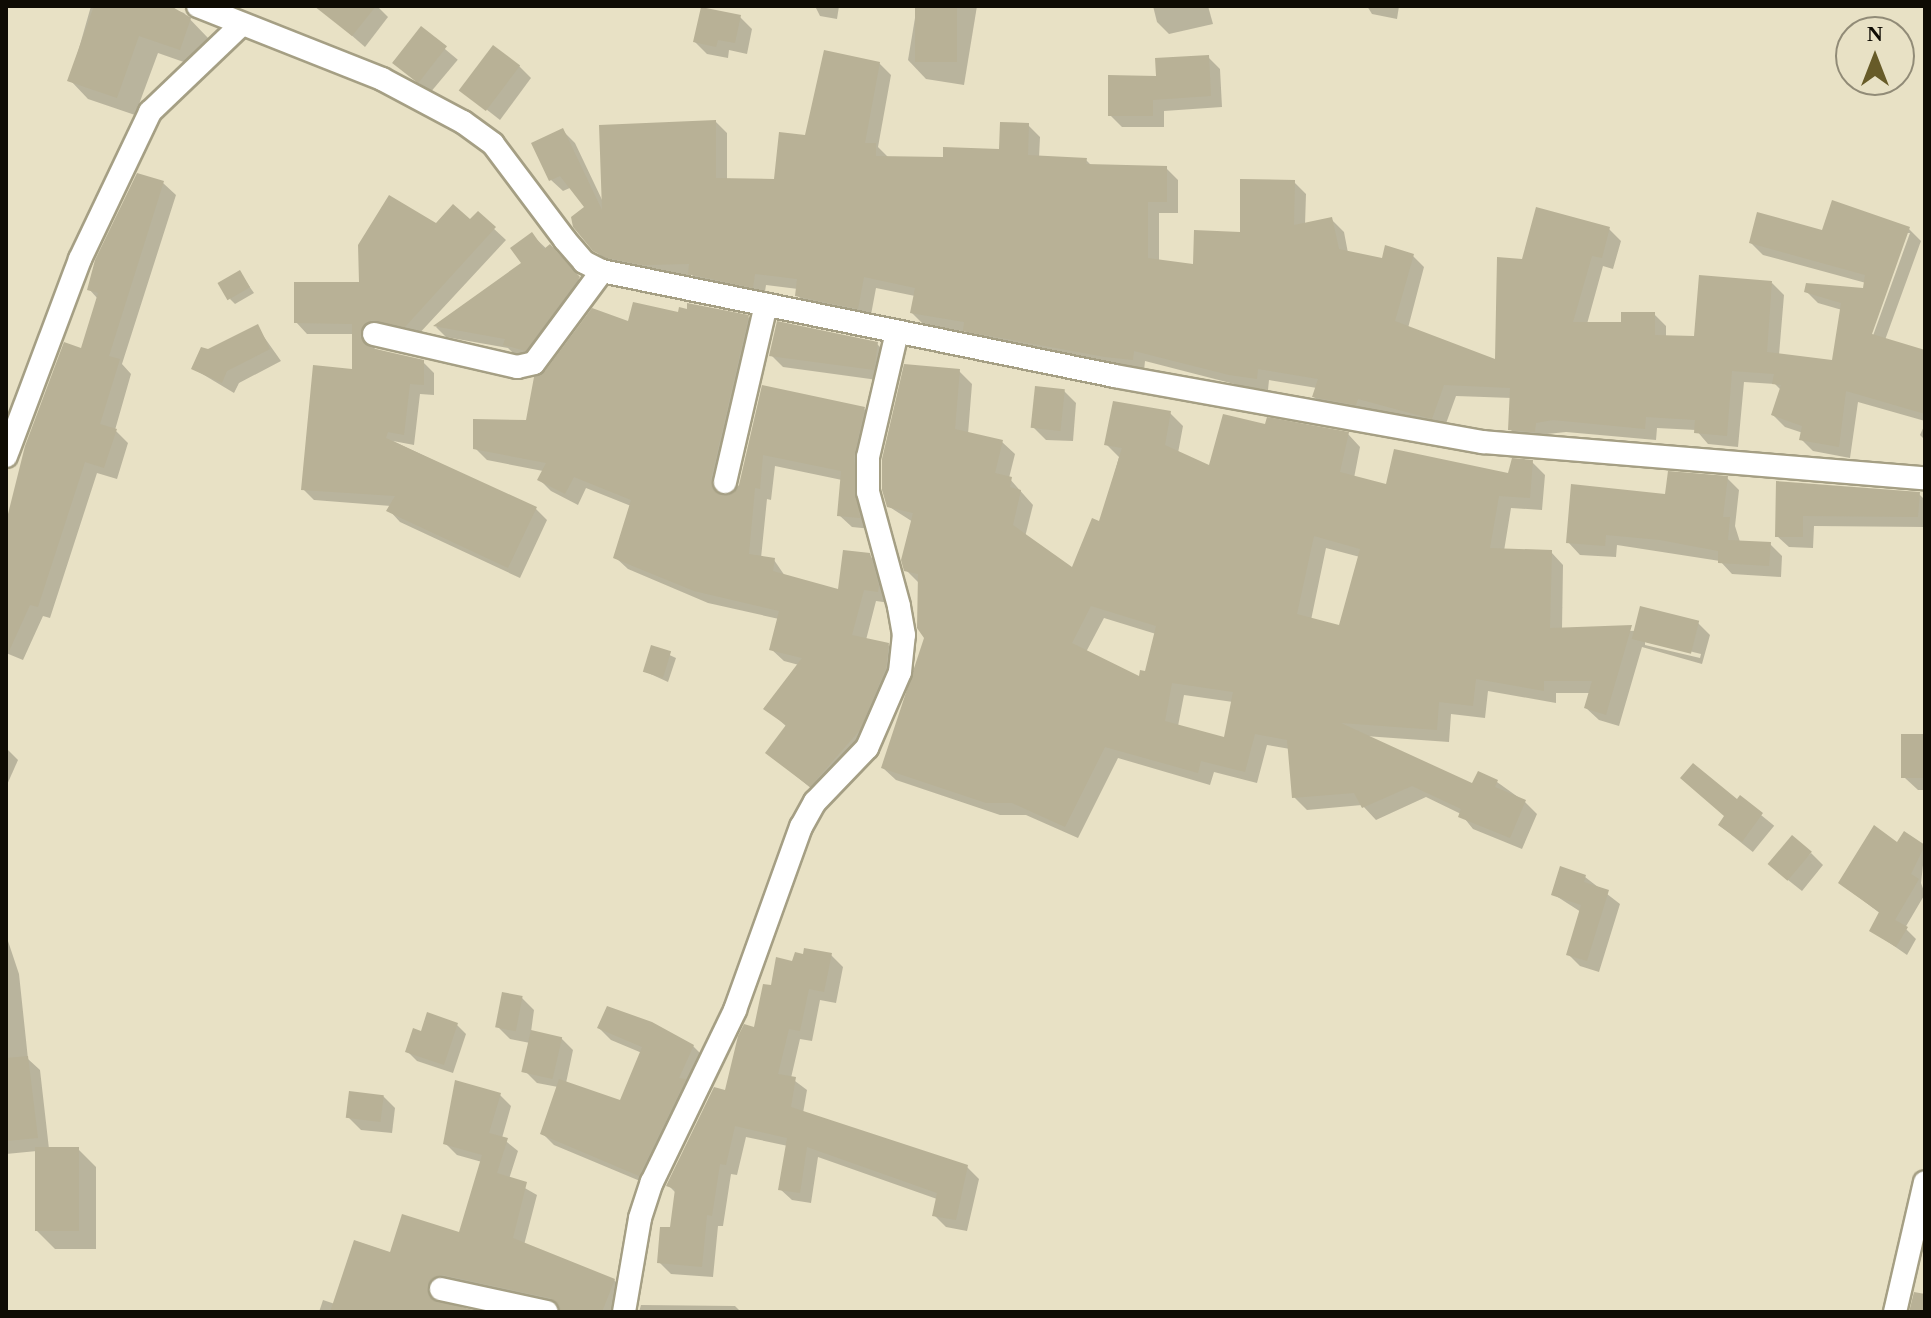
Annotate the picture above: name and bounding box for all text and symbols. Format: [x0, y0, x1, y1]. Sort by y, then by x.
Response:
north arrow [1835, 16, 1915, 96]
text: N [1867, 21, 1883, 46]

